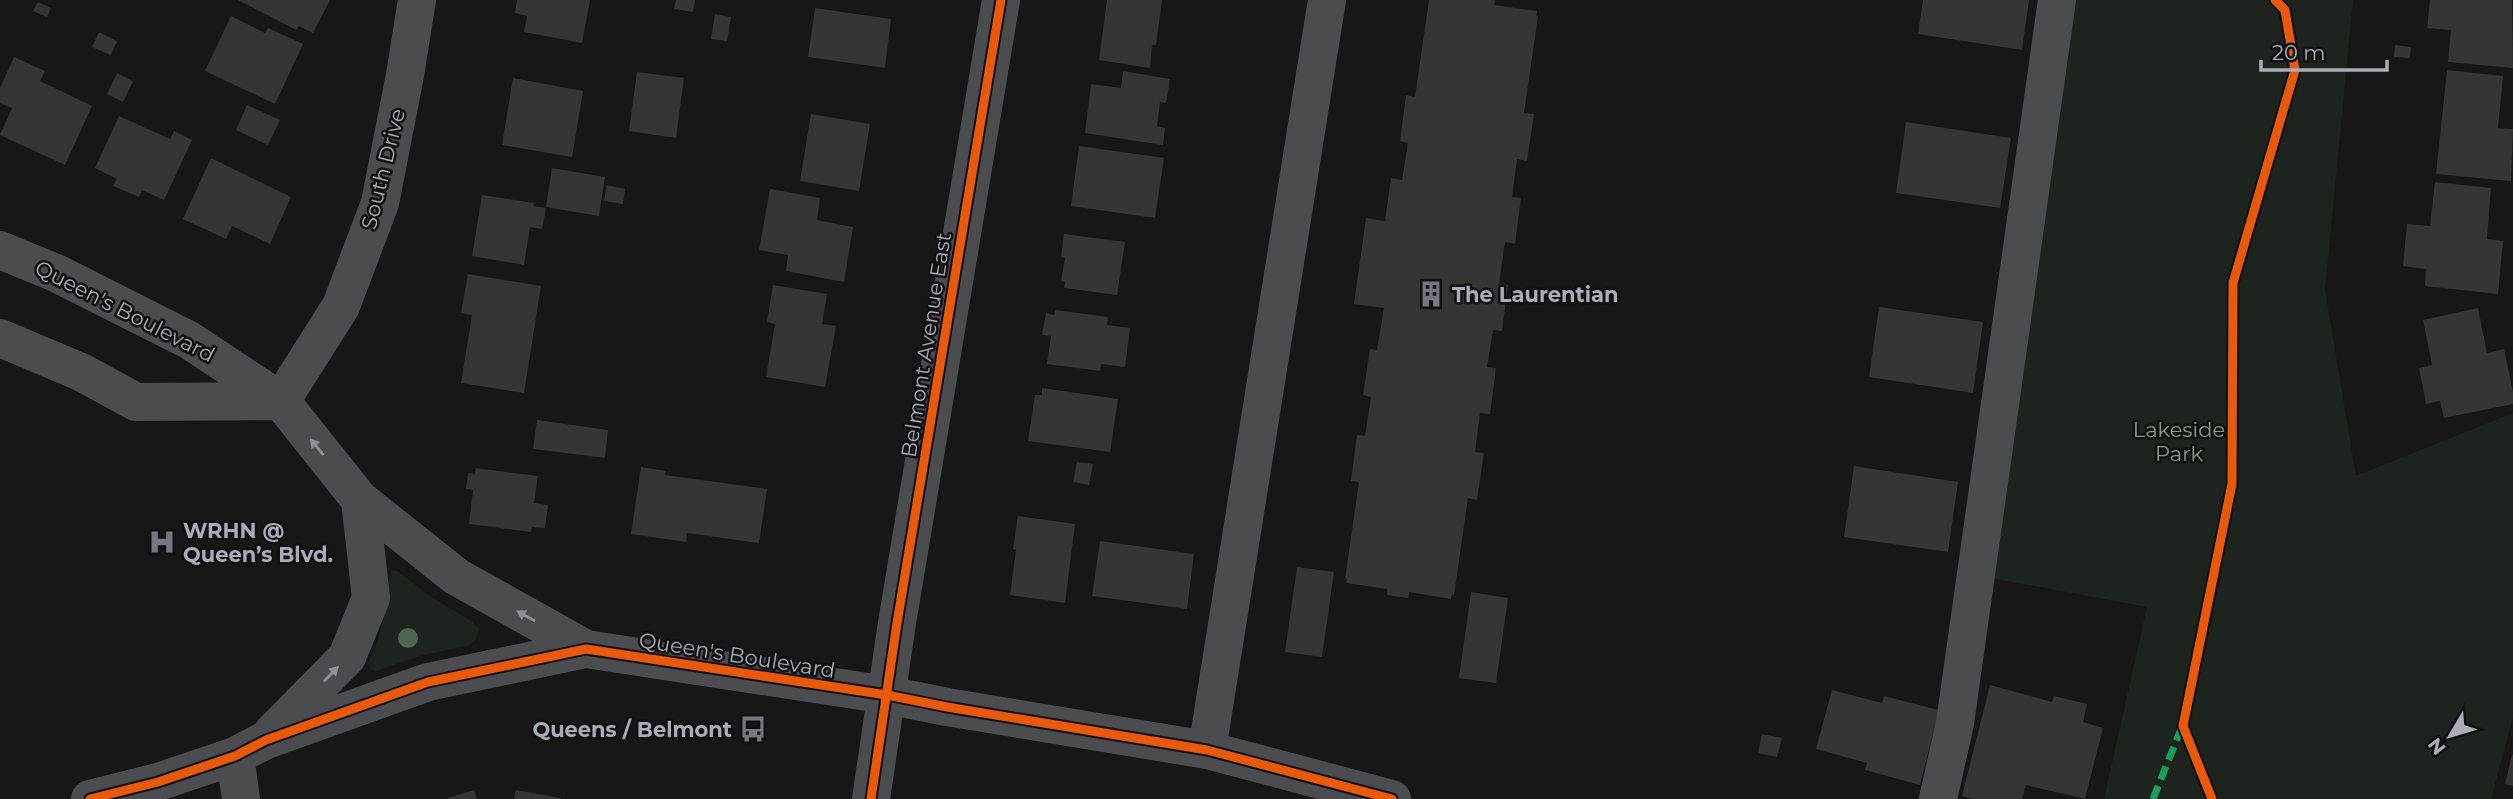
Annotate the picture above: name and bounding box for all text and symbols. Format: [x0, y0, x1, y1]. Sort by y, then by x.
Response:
scale bar [2261, 28, 2387, 72]
text: 20 m [2272, 40, 2326, 65]
street label: South Drive [356, 106, 410, 232]
street label: Belmont Avenue East [896, 231, 956, 459]
street label: Queen's Boulevard [31, 255, 219, 367]
building icon: The Laurentian [1416, 279, 1446, 309]
place label: The Laurentian [1452, 282, 1618, 307]
park label: Lakeside Park [2133, 417, 2225, 466]
one-way arrow [310, 438, 325, 456]
place label: WRHN @ Queen’s Blvd. [183, 518, 333, 567]
hospital icon: WRHN @ Queen’s Blvd. [147, 527, 177, 557]
one-way arrow [517, 610, 536, 622]
street label: Queen's Boulevard [637, 627, 837, 683]
one-way arrow [322, 665, 339, 682]
north arrow [2415, 701, 2485, 771]
bus stop icon: Queens / Belmont [738, 714, 768, 744]
place label: Queens / Belmont [532, 717, 732, 742]
text: N [2423, 733, 2451, 759]

